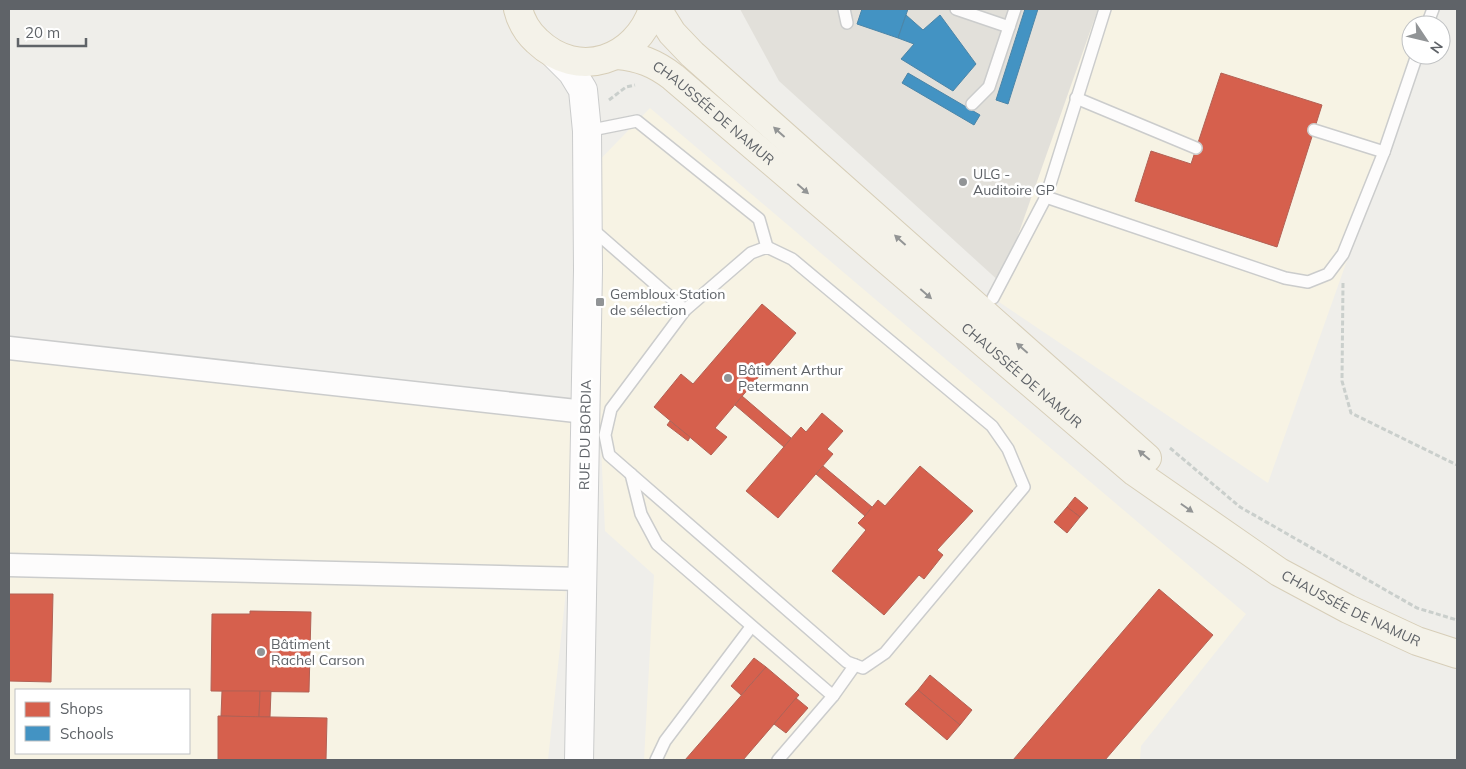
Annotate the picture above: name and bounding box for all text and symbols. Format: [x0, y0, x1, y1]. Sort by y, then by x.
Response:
scale bar [18, 15, 85, 47]
north arrow [1401, 15, 1451, 65]
text: 20 m [25, 23, 60, 42]
text: N [1426, 38, 1447, 57]
street label: CHAUSSÉE DE NAMUR [649, 57, 778, 169]
one-way arrow [773, 126, 786, 137]
place label: ULG - Auditoire GP [973, 165, 1055, 199]
marker: ULG - Auditoire GP [957, 176, 969, 188]
one-way arrow [796, 183, 809, 194]
one-way arrow [895, 234, 907, 246]
place label: Gembloux Station de sélection [610, 285, 726, 319]
one-way arrow [920, 288, 932, 300]
marker: Gembloux Station de sélection [594, 296, 606, 308]
street label: CHAUSSÉE DE NAMUR [958, 319, 1086, 432]
one-way arrow [1015, 342, 1028, 353]
place label: Bâtiment Arthur Petermann [738, 361, 844, 395]
marker: Bâtiment Arthur Petermann [722, 372, 734, 384]
street label: RUE DU BORDIA [575, 379, 595, 490]
one-way arrow [1138, 450, 1150, 461]
one-way arrow [1180, 503, 1194, 513]
street label: CHAUSSÉE DE NAMUR [1278, 566, 1424, 651]
place label: Bâtiment Rachel Carson [271, 635, 365, 669]
marker: Bâtiment Rachel Carson [255, 646, 267, 658]
legend [15, 689, 190, 754]
text: Shops [60, 699, 103, 718]
text: Schools [60, 724, 114, 743]

